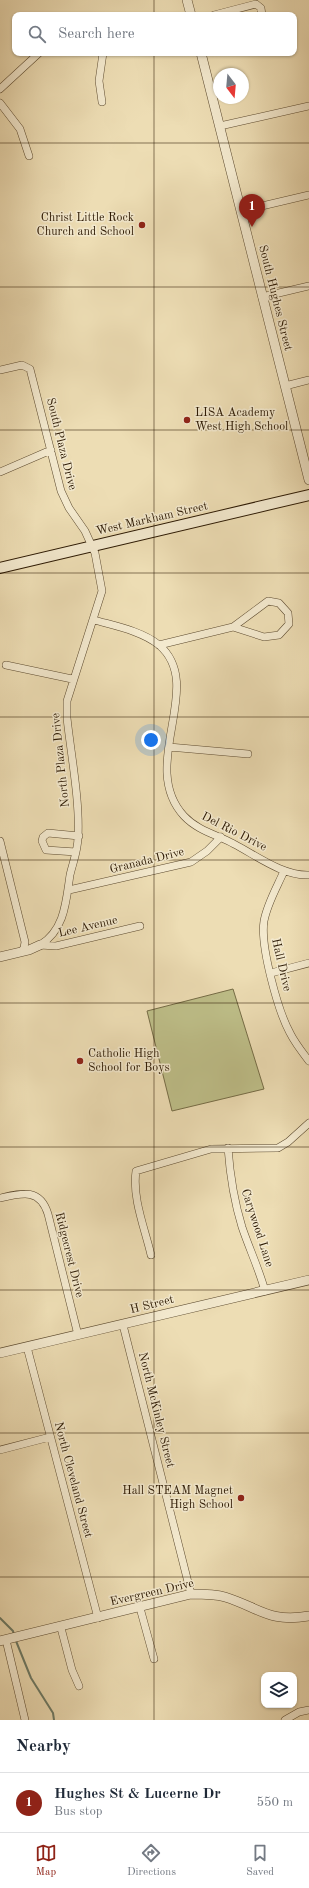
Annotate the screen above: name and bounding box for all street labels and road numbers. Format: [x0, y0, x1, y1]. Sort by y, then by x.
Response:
street label: South Hughes Street [256, 244, 294, 352]
street label: South Plaza Drive [44, 397, 78, 492]
street label: West Markham Street [95, 500, 209, 538]
street label: North Plaza Drive [50, 712, 72, 808]
street label: Del Rio Drive [199, 810, 269, 854]
street label: Granada Drive [109, 846, 186, 876]
street label: Lee Avenue [57, 914, 119, 940]
street label: Hall Drive [269, 937, 293, 993]
street label: Carywood Lane [239, 1187, 275, 1269]
street label: Ridgecrest Drive [53, 1211, 86, 1299]
street label: H Street [129, 1294, 175, 1316]
street label: North McKinley Street [136, 1351, 176, 1469]
street label: North Cleveland Street [52, 1421, 94, 1539]
street label: Evergreen Drive [109, 1577, 196, 1608]

